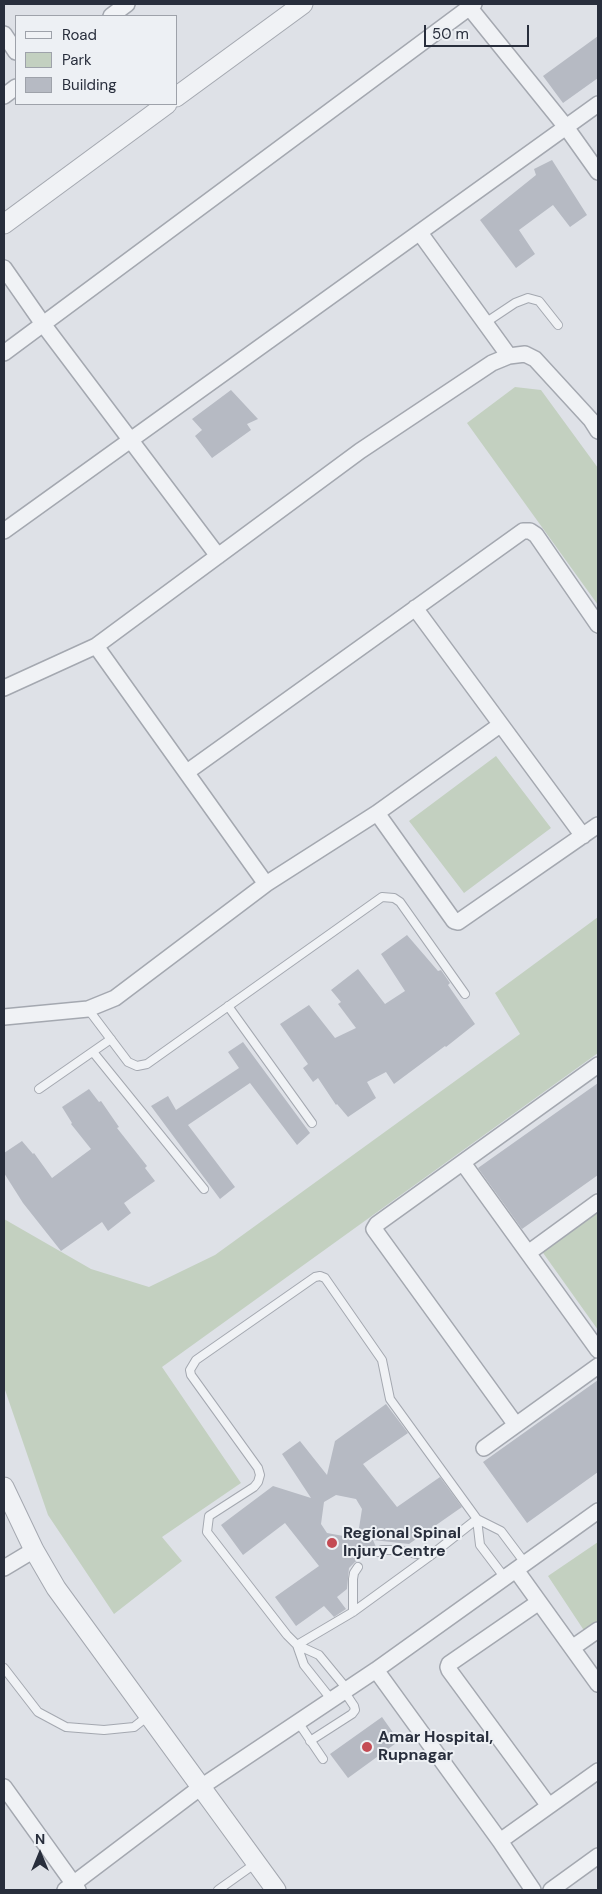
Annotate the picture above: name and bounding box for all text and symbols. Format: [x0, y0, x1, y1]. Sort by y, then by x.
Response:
legend [15, 15, 178, 105]
scale bar [427, 15, 532, 47]
text: 50 m [432, 24, 469, 44]
text: Road [62, 25, 97, 45]
text: Park [62, 50, 92, 70]
text: Building [62, 75, 117, 95]
place label: Regional Spinal Injury Centre [343, 1524, 461, 1562]
marker: Regional Spinal Injury Centre [325, 1536, 339, 1550]
place label: Amar Hospital, Rupnagar [378, 1728, 493, 1766]
marker: Amar Hospital, Rupnagar [360, 1740, 374, 1754]
north arrow [15, 1829, 65, 1879]
text: N [35, 1830, 45, 1848]

